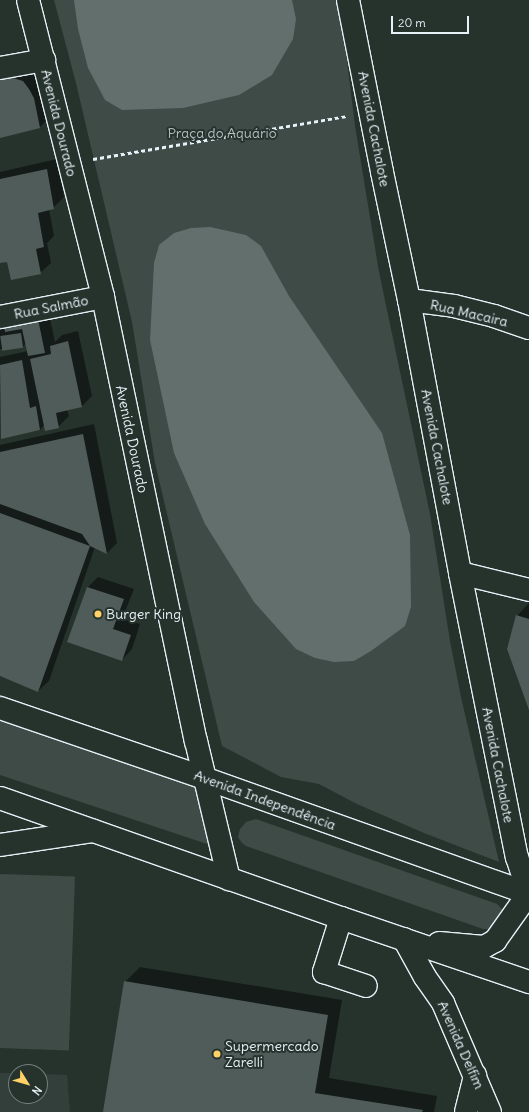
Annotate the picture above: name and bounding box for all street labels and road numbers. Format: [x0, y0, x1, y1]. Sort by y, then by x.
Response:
street label: Avenida Dourado [38, 68, 80, 178]
street label: Avenida Cachalote [355, 70, 393, 188]
street label: Rua Salmão [12, 292, 90, 322]
street label: Rua Macaira [429, 296, 509, 330]
street label: Avenida Dourado [112, 384, 152, 494]
street label: Avenida Cachalote [418, 388, 456, 506]
street label: Avenida Cachalote [479, 706, 517, 824]
street label: Avenida Independência [192, 767, 338, 833]
street label: Avenida Delfim [434, 998, 488, 1092]

